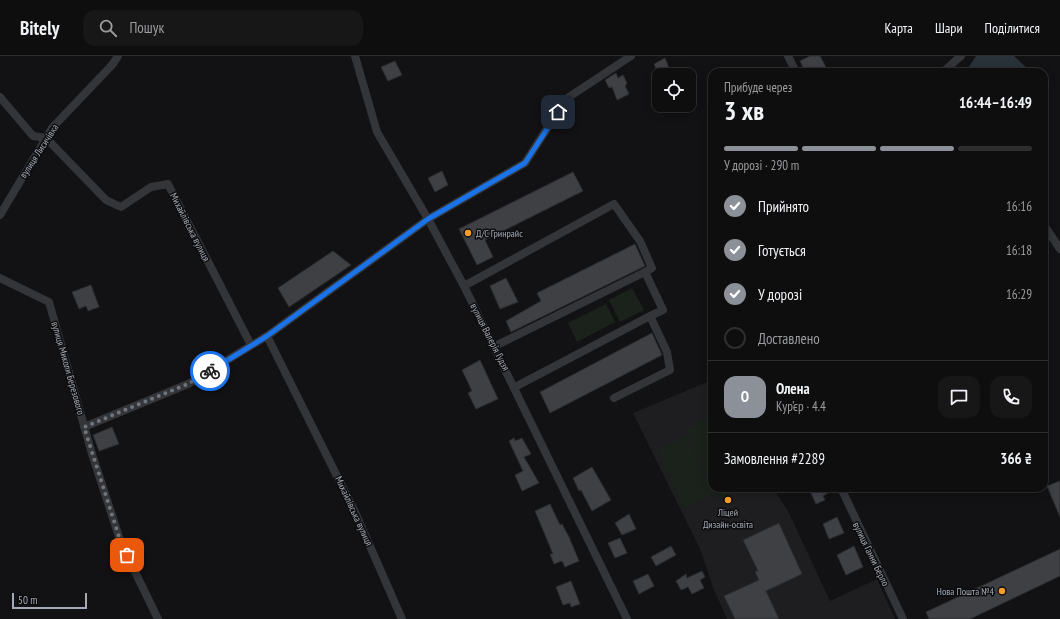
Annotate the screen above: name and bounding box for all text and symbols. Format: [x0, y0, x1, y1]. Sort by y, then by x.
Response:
search box [83, 10, 363, 46]
text: Bitely [20, 16, 59, 40]
icon: search [97, 17, 119, 39]
text: Пошук [129, 18, 164, 37]
text: Карта [884, 19, 913, 37]
text: Шари [935, 19, 963, 37]
text: Поділитися [985, 19, 1040, 37]
map controls [652, 68, 696, 112]
button: locate [652, 68, 696, 112]
text: Прибуде через [724, 79, 792, 96]
text: 16:44–16:49 [959, 93, 1032, 112]
text: 3 хв [724, 94, 764, 127]
pin [541, 95, 575, 129]
icon: home [547, 101, 569, 123]
street label: вулиця Лисичівка [17, 121, 61, 181]
text: У дорозі · 290 m [724, 157, 799, 174]
street label: Михайлівська вулиця [167, 191, 213, 264]
icon: check [724, 195, 746, 217]
text: Прийнято [758, 197, 809, 216]
text: 16:16 [1006, 198, 1032, 215]
place label: Д/С Гринрайс [476, 227, 523, 240]
marker: Д/С Гринрайс [463, 228, 473, 238]
icon: check [724, 239, 746, 261]
text: Готується [758, 241, 806, 260]
text: 16:18 [1006, 242, 1032, 259]
icon: check [724, 283, 746, 305]
text: У дорозі [758, 285, 802, 304]
text: 16:29 [1006, 286, 1032, 303]
street label: вулиця Валерія Гудзя [467, 301, 513, 373]
street label: вулиця Миколи Березового [48, 320, 88, 416]
text: Доставлено [758, 329, 820, 348]
courier [190, 351, 230, 391]
icon: bike [199, 360, 221, 382]
button: chat [938, 376, 980, 418]
button: phone [990, 376, 1032, 418]
text: Олена [776, 379, 810, 398]
text: О [741, 387, 749, 406]
text: Кур’єр · 4.4 [776, 398, 826, 415]
text: Замовлення #2289 [724, 449, 825, 468]
text: 366 ₴ [1000, 449, 1032, 468]
street label: Михайлівська вулиця [332, 474, 376, 548]
marker: Ліцей Дизайн-освіта [723, 495, 733, 505]
place label: Ліцей Дизайн-освіта [703, 506, 753, 531]
street label: вулиця Ганни Берло [850, 520, 892, 588]
pin [110, 538, 144, 572]
icon: bag [116, 544, 138, 566]
place label: Нова Пошта №4 [937, 585, 994, 598]
marker: Нова Пошта №4 [997, 586, 1007, 596]
scale bar [12, 591, 87, 610]
text: 50 m [18, 593, 37, 607]

